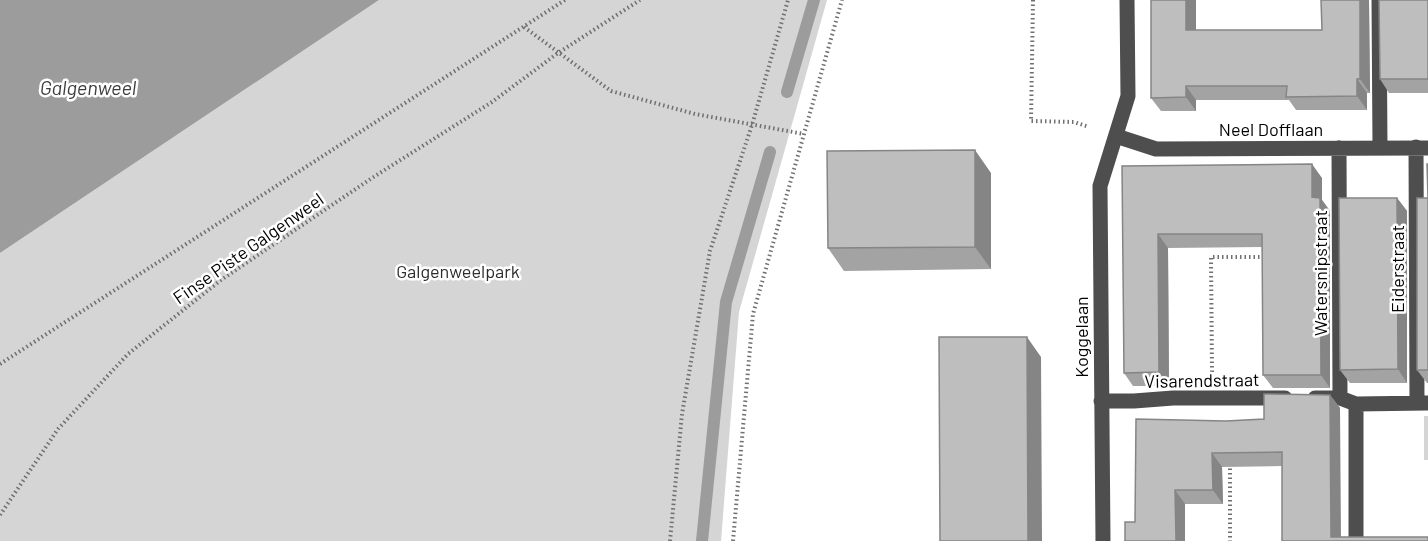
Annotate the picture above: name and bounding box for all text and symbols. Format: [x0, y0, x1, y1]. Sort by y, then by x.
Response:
water label: Galgenweel [40, 75, 137, 99]
street label: Neel Dofflaan [1219, 118, 1323, 140]
street label: Finse Piste Galgenweel [168, 188, 328, 308]
street label: Watersnipstraat [1309, 210, 1331, 336]
street label: Eiderstraat [1386, 225, 1408, 313]
park label: Galgenweelpark [396, 260, 520, 282]
street label: Koggelaan [1070, 296, 1092, 378]
street label: Visarendstraat [1144, 368, 1260, 392]

